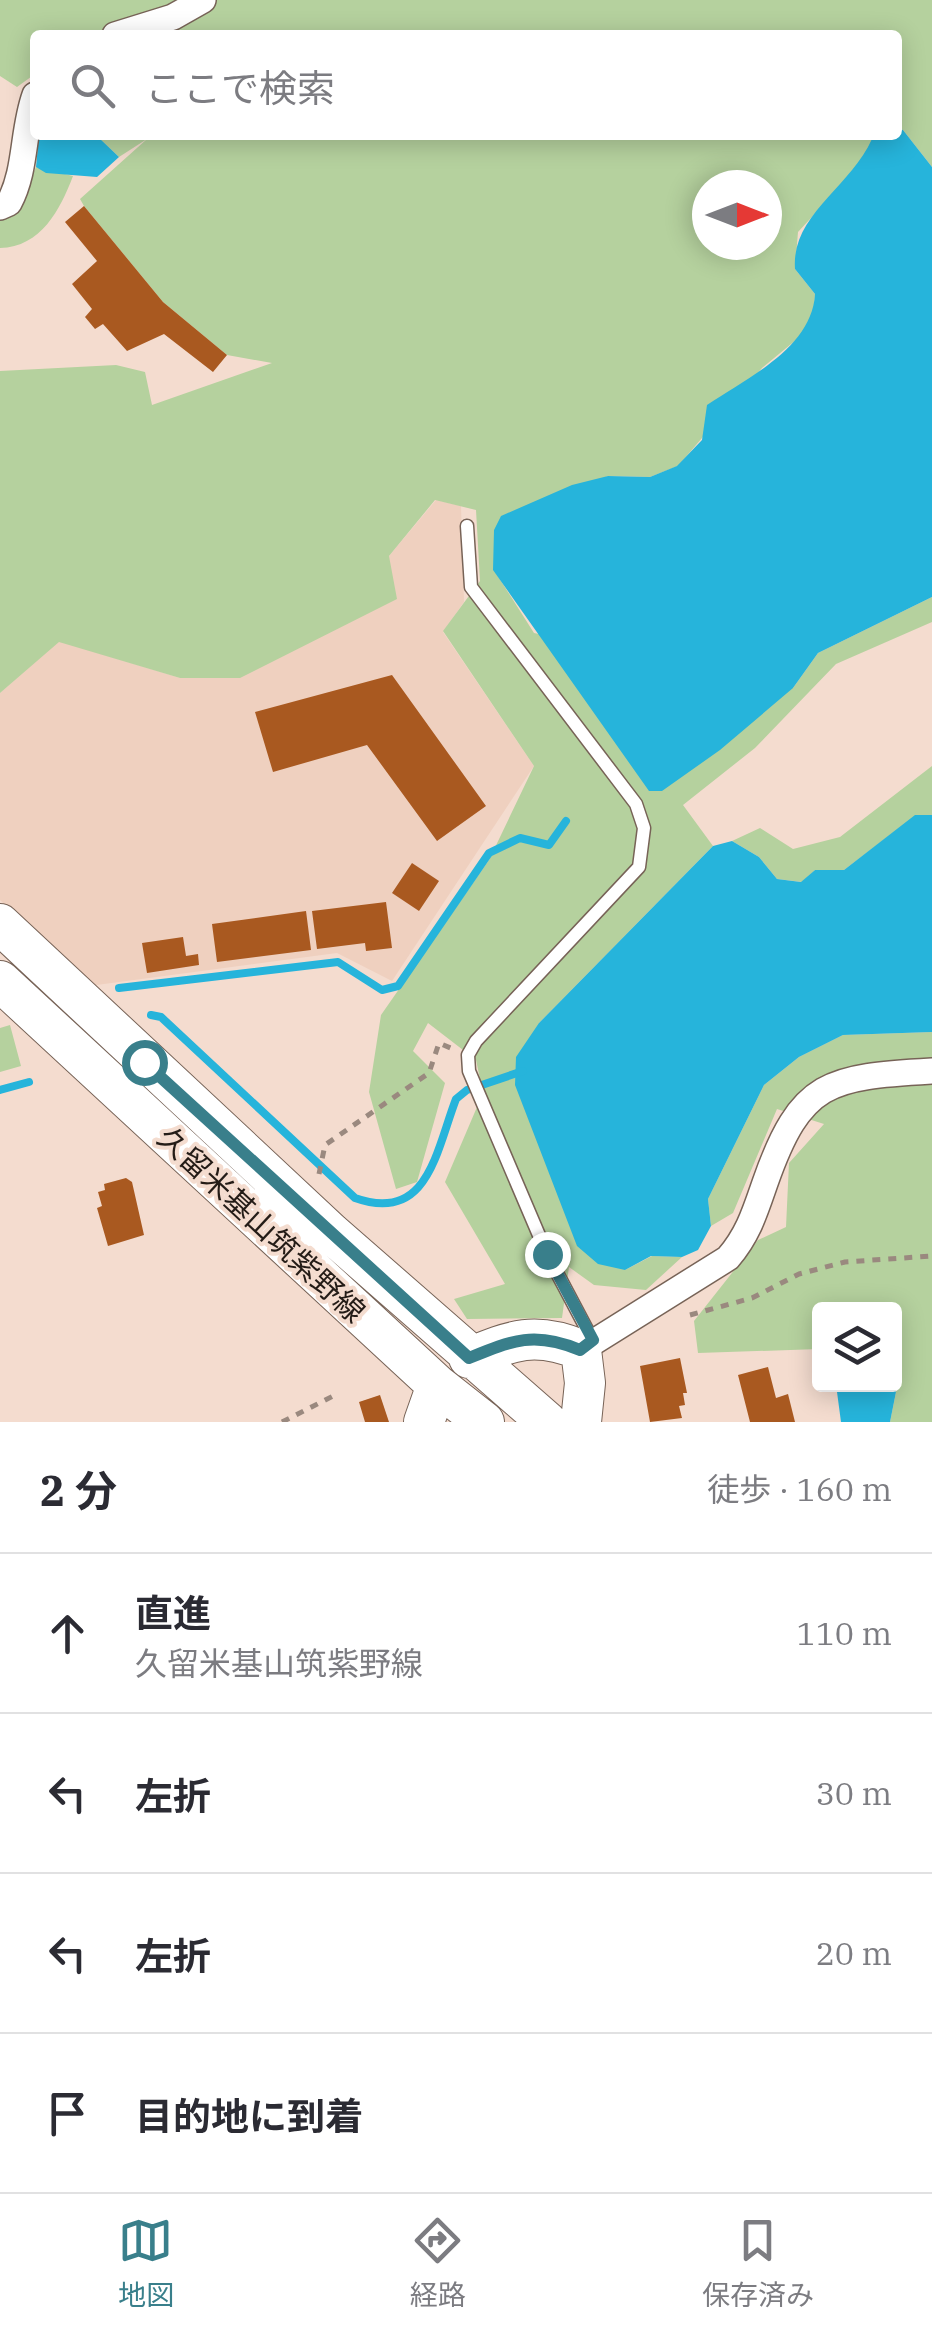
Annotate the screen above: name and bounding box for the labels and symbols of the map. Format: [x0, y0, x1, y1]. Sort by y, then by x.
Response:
north arrow [692, 170, 782, 260]
route start [122, 1040, 168, 1086]
street label: 久留米基山筑紫野線 [150, 1118, 374, 1330]
route end [525, 1232, 571, 1278]

